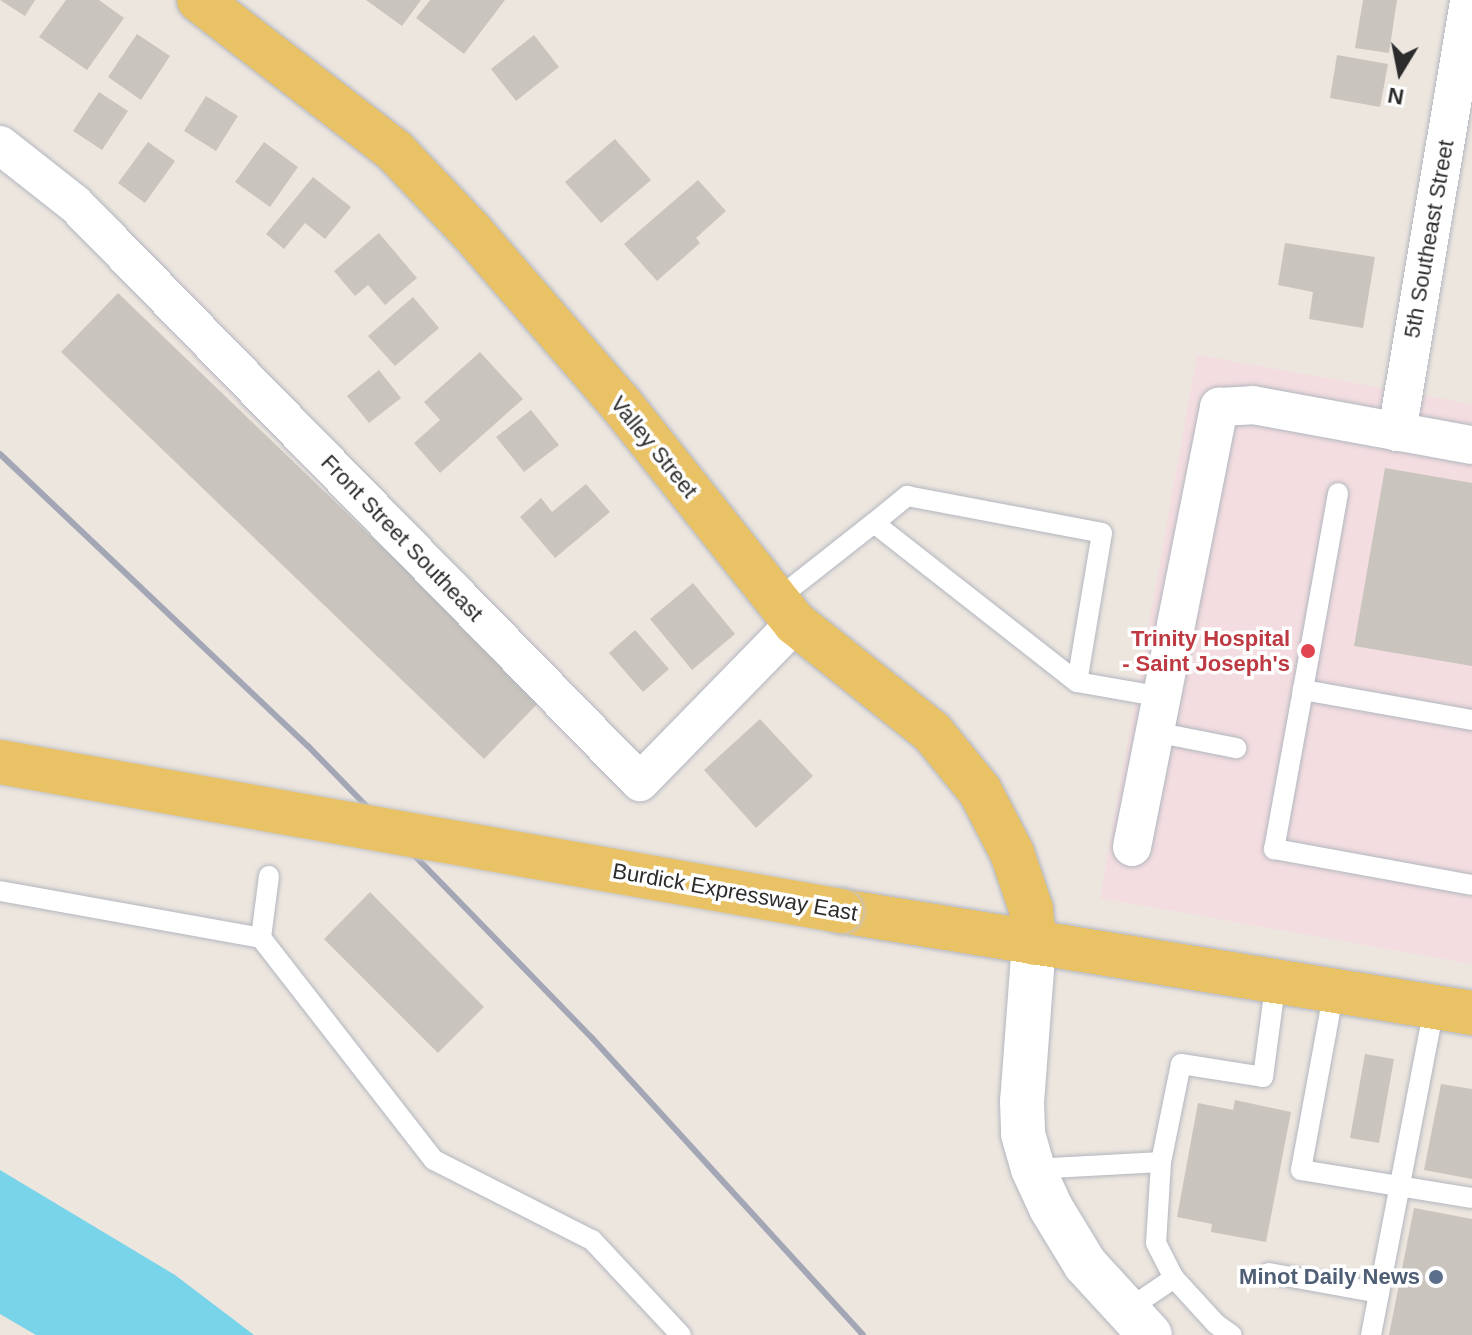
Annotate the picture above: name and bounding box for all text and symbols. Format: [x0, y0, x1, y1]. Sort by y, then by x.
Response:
north arrow [1360, 32, 1440, 112]
text: N [1386, 82, 1406, 110]
street label: 5th Southeast Street [1399, 138, 1459, 340]
street label: Valley Street [605, 391, 703, 503]
street label: Front Street Southeast [316, 449, 488, 627]
place label: Trinity Hospital - Saint Joseph's [1122, 625, 1290, 676]
marker: Trinity Hospital - Saint Joseph's [1297, 640, 1319, 662]
street label: Burdick Expressway East [610, 857, 860, 927]
place label: Minot Daily News [1239, 1264, 1420, 1290]
marker: Minot Daily News [1427, 1268, 1445, 1286]

